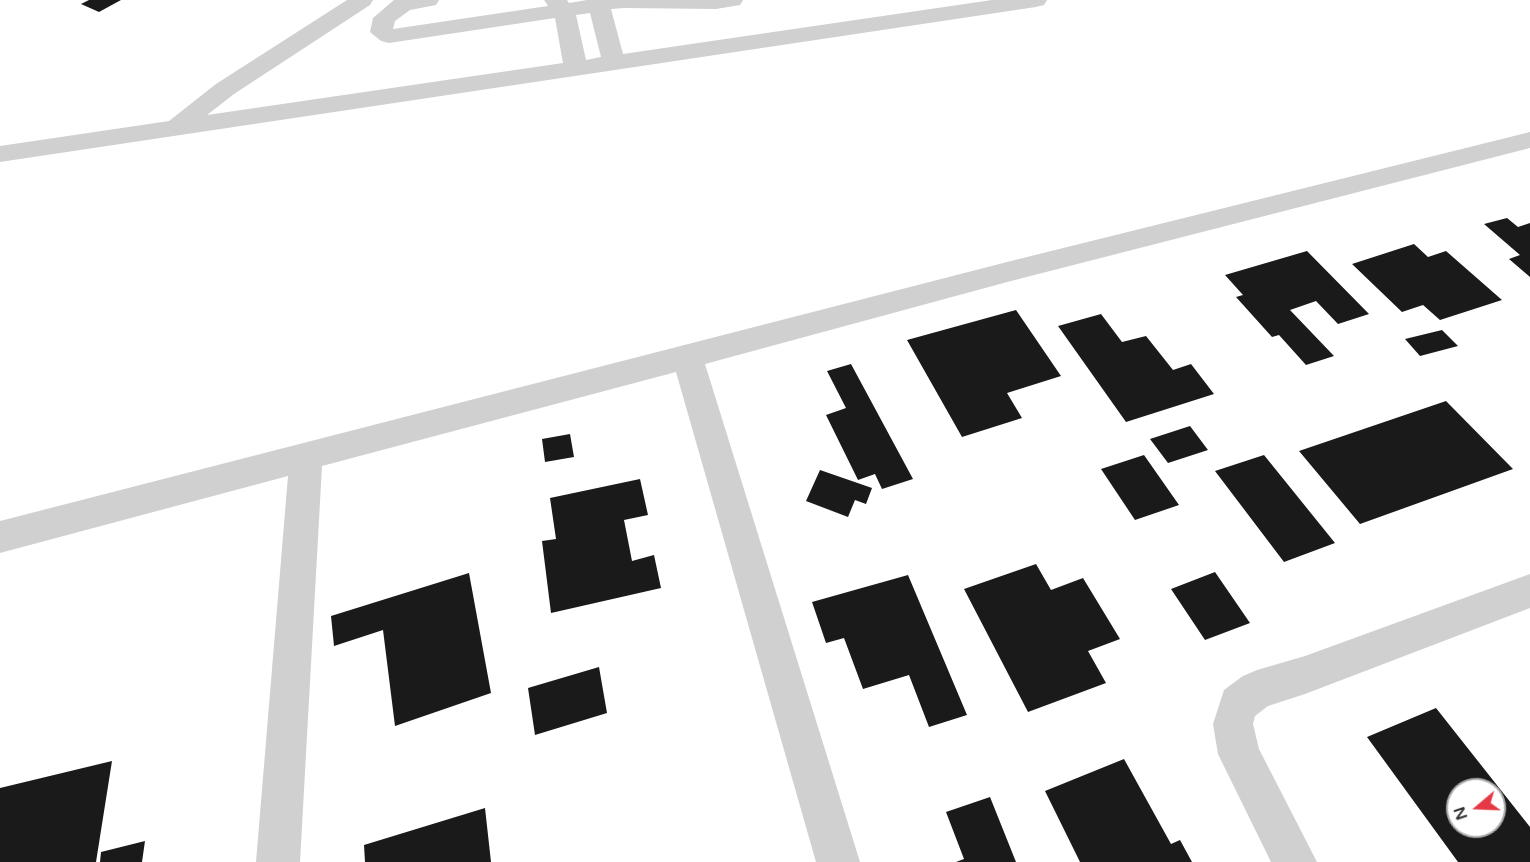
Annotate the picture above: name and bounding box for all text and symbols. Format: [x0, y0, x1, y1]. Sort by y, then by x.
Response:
north arrow [1446, 778, 1506, 838]
text: N [1449, 804, 1472, 823]

